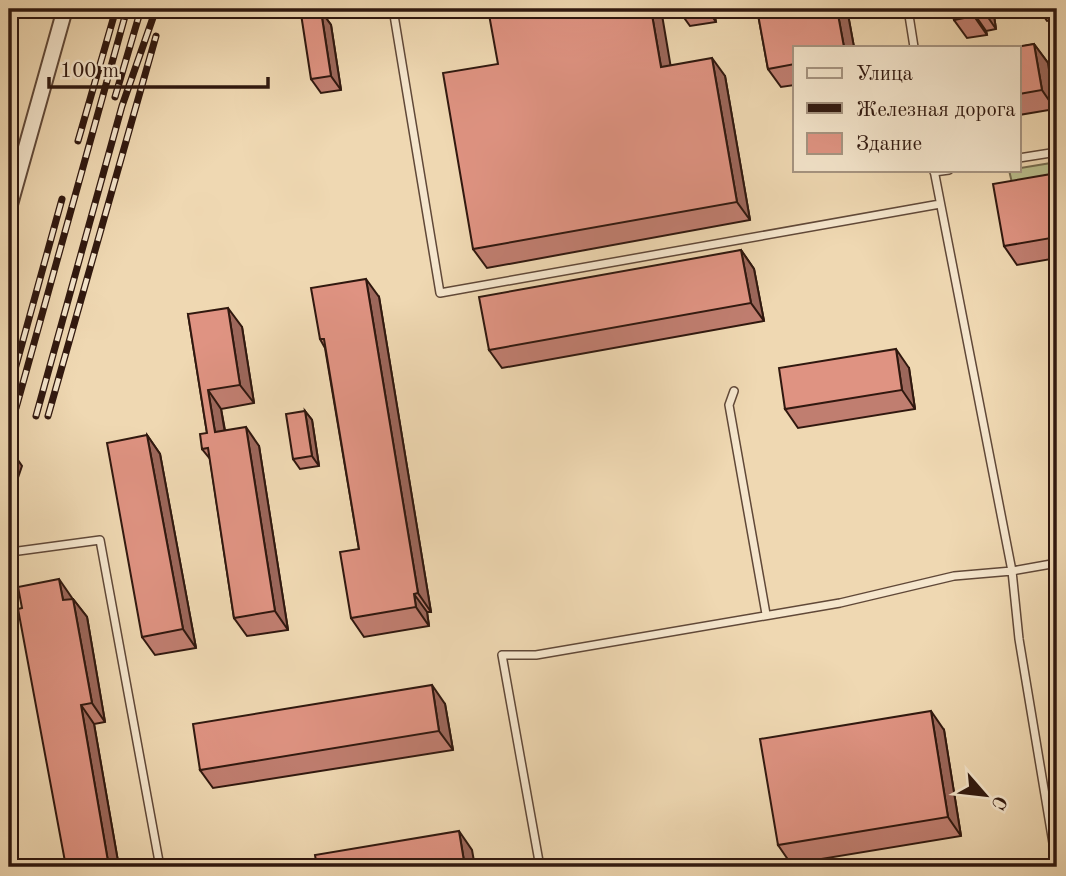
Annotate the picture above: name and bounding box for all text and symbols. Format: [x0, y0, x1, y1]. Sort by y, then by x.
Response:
scale bar [49, 46, 268, 90]
legend [793, 46, 1020, 172]
text: 100 m [60, 61, 119, 82]
text: Улица [856, 64, 913, 85]
text: Железная дорога [856, 100, 1016, 121]
text: Здание [856, 134, 922, 155]
north arrow [950, 760, 1020, 830]
text: С [986, 792, 1009, 812]

